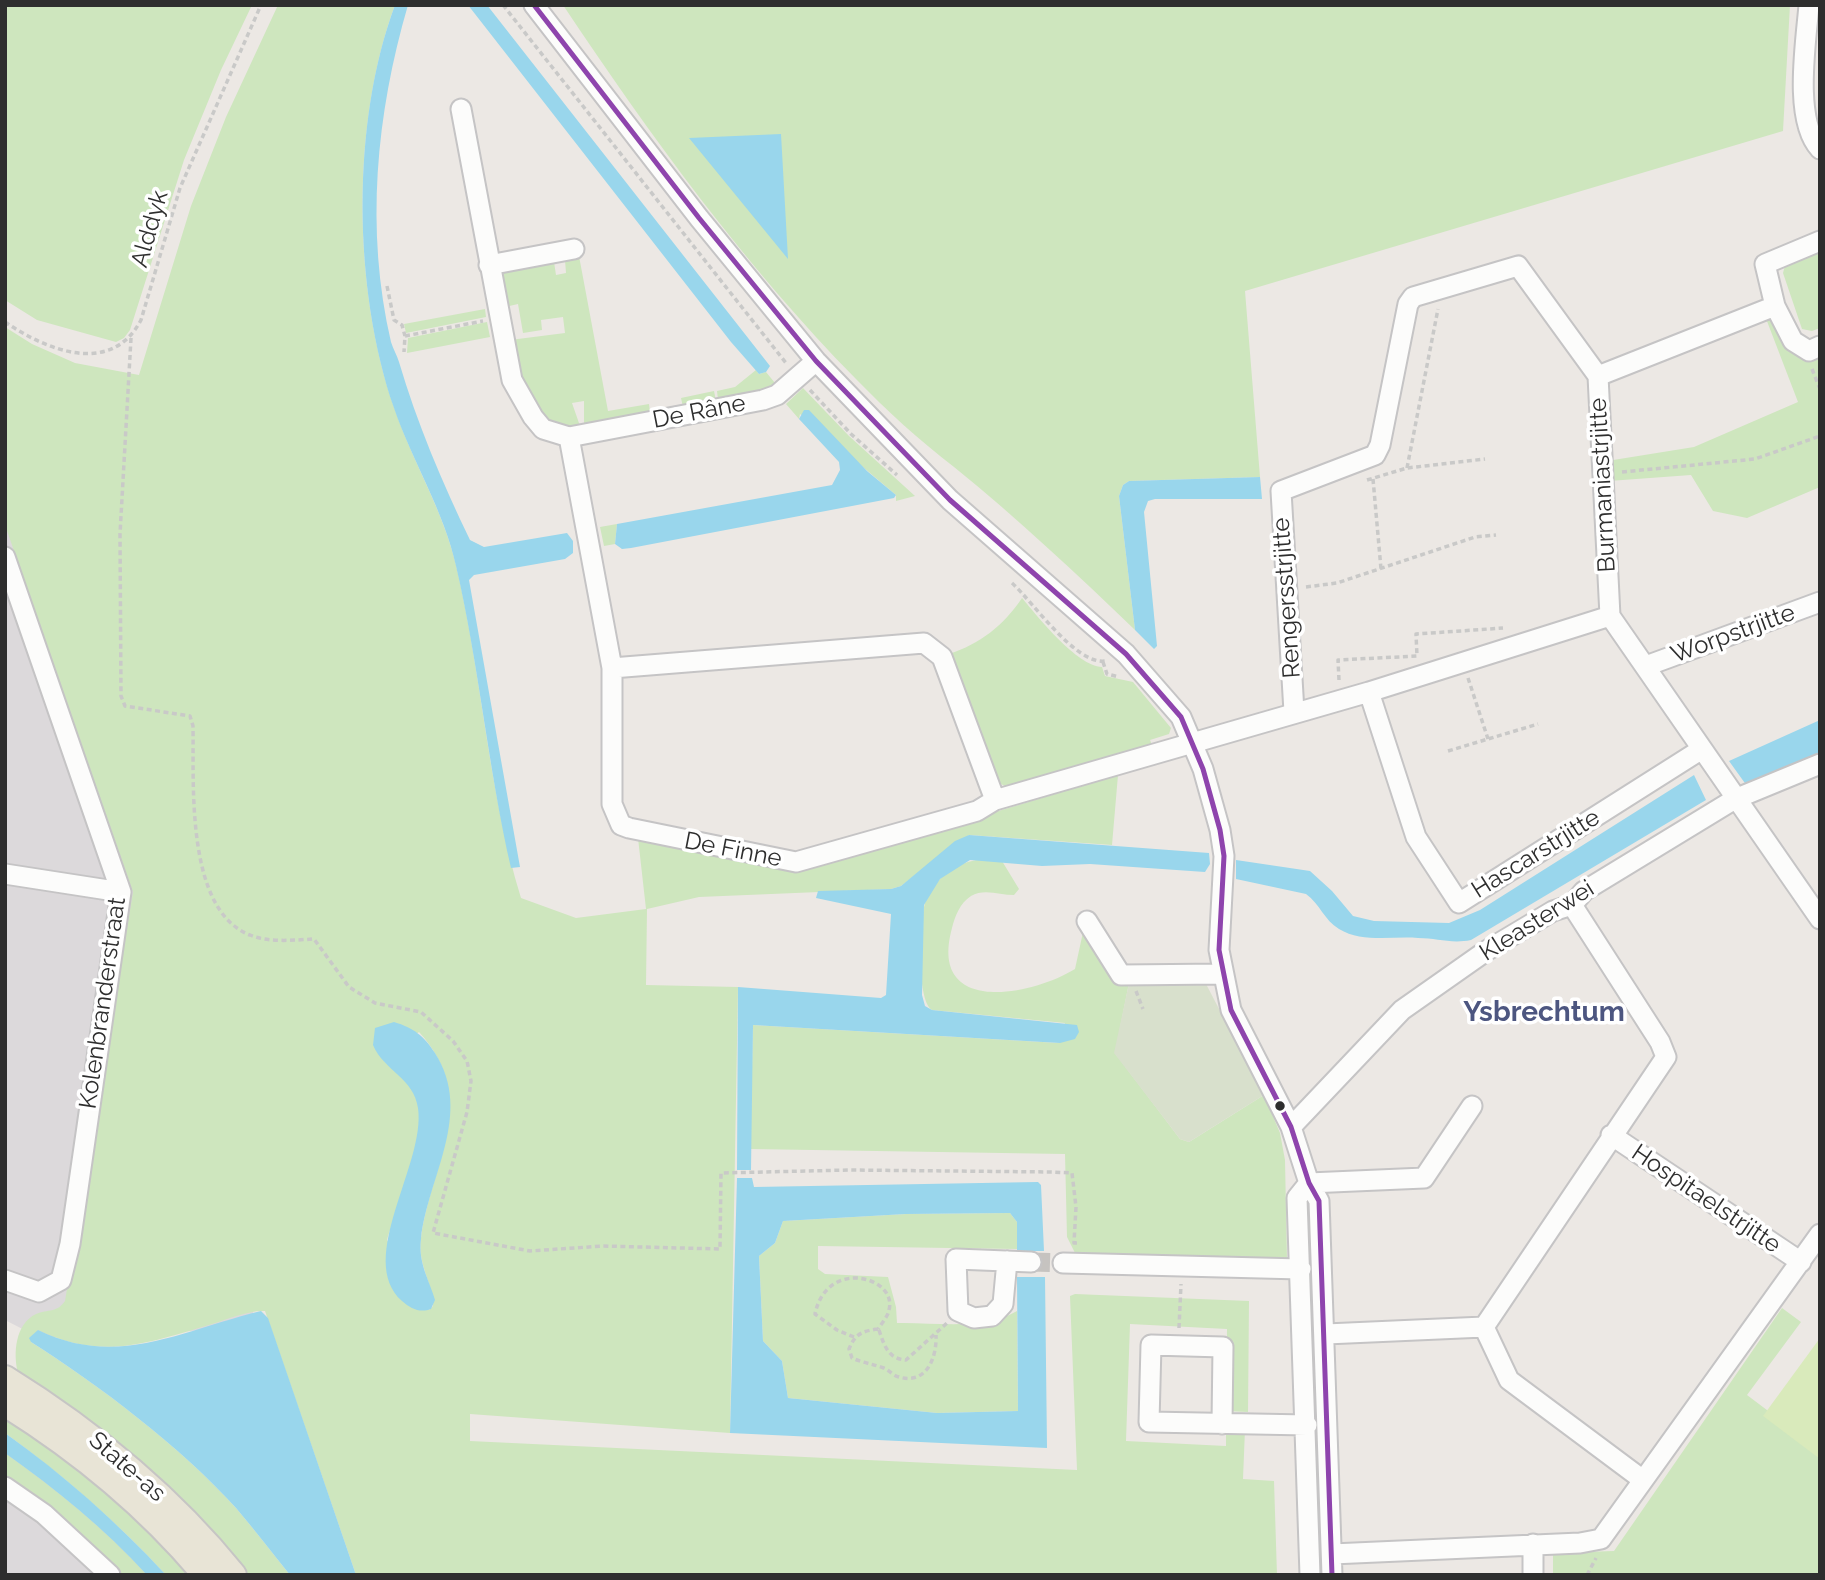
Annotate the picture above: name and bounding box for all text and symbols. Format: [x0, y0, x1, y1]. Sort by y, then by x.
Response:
street label: Alddyk [125, 187, 175, 271]
street label: De Râne [650, 389, 748, 435]
street label: Burmaniastrjitte [1584, 397, 1622, 573]
street label: Rengersstrjitte [1267, 517, 1307, 679]
street label: Worpstrjitte [1667, 598, 1799, 670]
street label: Hascarstrjitte [1467, 803, 1605, 905]
street label: De Finne [682, 826, 784, 874]
street label: Kleasterwei [1474, 874, 1600, 968]
street label: Kolenbranderstraat [74, 895, 132, 1111]
district label: Ysbrechtum [1463, 996, 1625, 1030]
unlabelled marker [1273, 1099, 1287, 1113]
street label: Hospitaelstrjitte [1626, 1138, 1786, 1260]
street label: State-as [83, 1426, 171, 1508]

